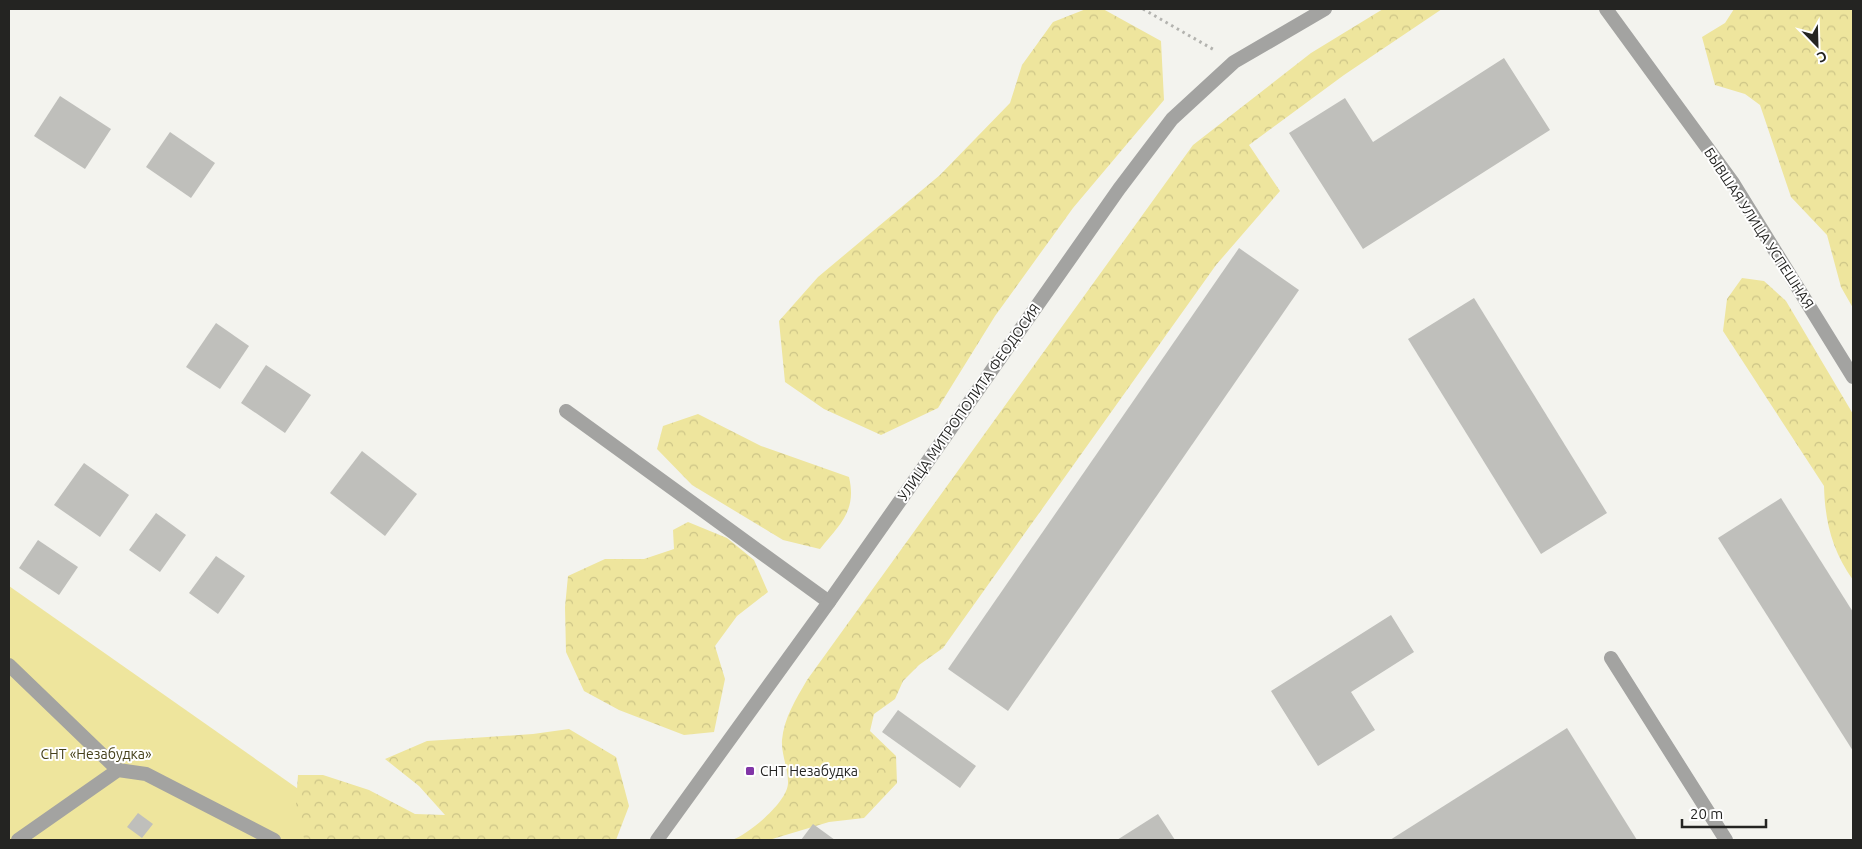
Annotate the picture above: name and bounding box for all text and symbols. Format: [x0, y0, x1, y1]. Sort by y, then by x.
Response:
north arrow [1792, 20, 1842, 70]
text: С [1815, 48, 1829, 66]
street label: БЫВШАЯ УЛИЦА УСПЕШНАЯ [1701, 145, 1817, 311]
street label: УЛИЦА МИТРОПОЛИТА ФЕОДОСИЯ [895, 301, 1043, 503]
park label: СНТ «Незабудка» [40, 746, 152, 762]
place label: СНТ Незабудка [760, 763, 858, 779]
marker: СНТ Незабудка [744, 765, 756, 777]
scale bar [1682, 796, 1766, 828]
text: 20 m [1690, 805, 1723, 822]

